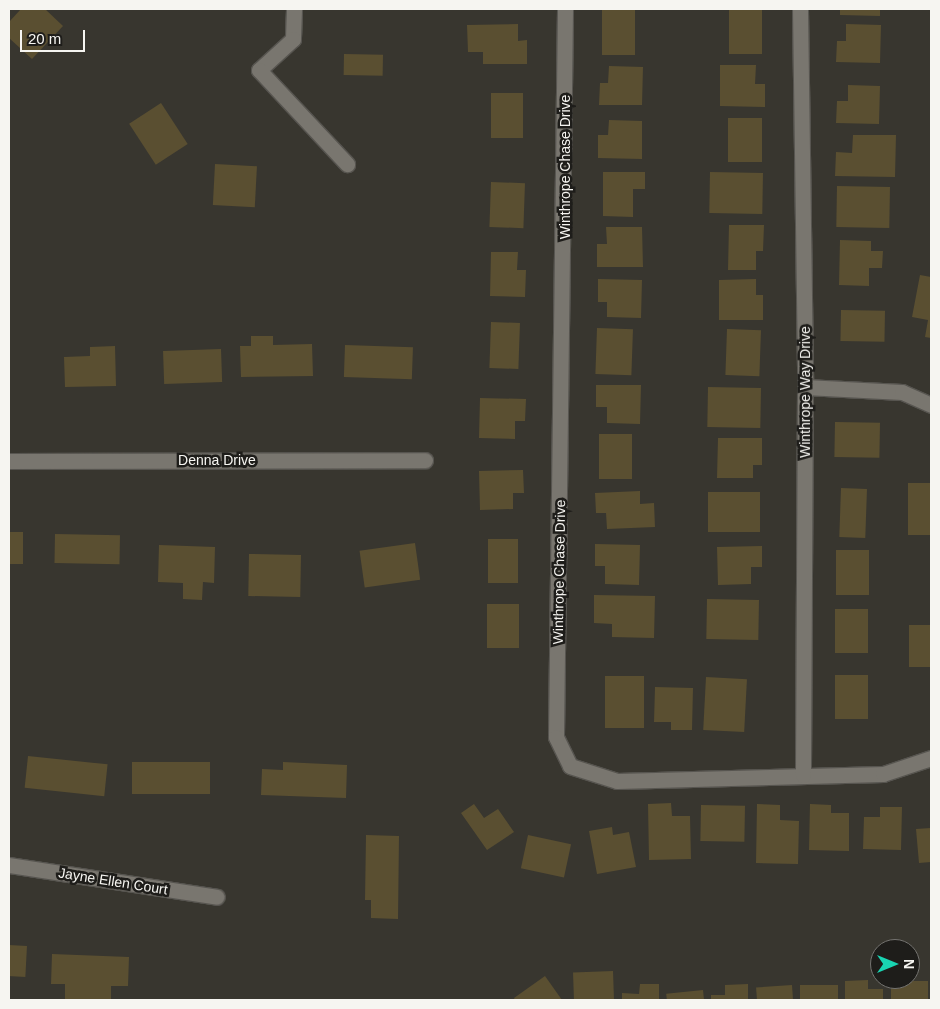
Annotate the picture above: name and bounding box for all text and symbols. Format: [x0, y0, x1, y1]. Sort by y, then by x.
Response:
scale bar [22, 20, 88, 52]
text: 20 m [28, 30, 61, 47]
street label: Winthrope Chase Drive [557, 95, 573, 239]
street label: Winthrope Way Drive [797, 326, 813, 458]
street label: Denna Drive [178, 452, 256, 468]
street label: Winthrope Chase Drive [549, 500, 569, 644]
street label: Jayne Ellen Court [57, 864, 169, 898]
north arrow [870, 939, 920, 989]
text: N [901, 959, 917, 969]

